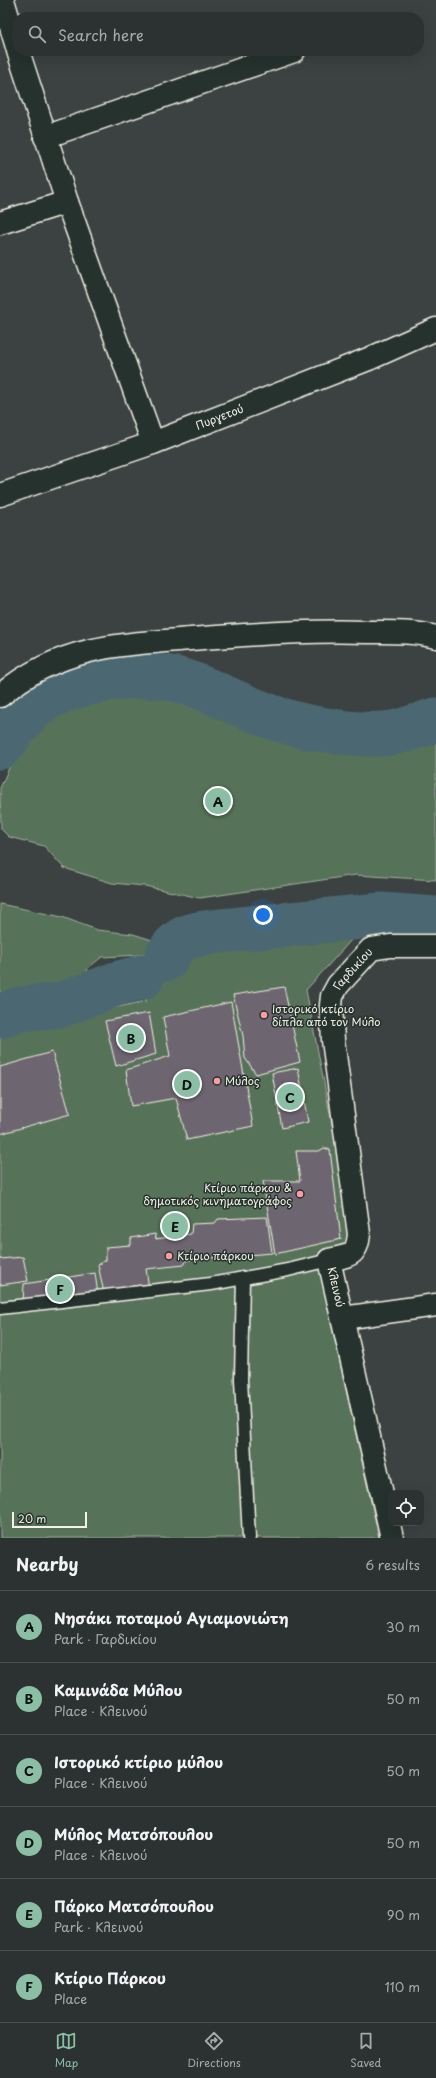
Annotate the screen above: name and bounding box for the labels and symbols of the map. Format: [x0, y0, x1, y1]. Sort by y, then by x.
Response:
street label: Πυργετού [193, 400, 246, 434]
pin: A [205, 786, 231, 816]
your location [253, 905, 273, 925]
street label: Γαρδικίου [328, 944, 376, 993]
place label: Ιστορικό κτίριο δίπλα από τον Μύλο [272, 1000, 380, 1030]
marker: Ιστορικό κτίριο δίπλα από τον Μύλο [259, 1010, 269, 1020]
pin: B [118, 1023, 144, 1053]
pin: D [174, 1069, 200, 1099]
place label: Μύλος [225, 1072, 260, 1089]
marker: Μύλος [212, 1076, 222, 1086]
pin: C [277, 1082, 303, 1112]
place label: Κτίριο πάρκου & δημοτικός κινηματογράφος [144, 1179, 292, 1209]
marker: Κτίριο πάρκου & δημοτικός κινηματογράφος [295, 1189, 305, 1199]
pin: E [162, 1211, 188, 1241]
place label: Κτίριο πάρκου [177, 1247, 254, 1264]
marker: Κτίριο πάρκου [164, 1251, 174, 1261]
street label: Κλεινού [324, 1265, 349, 1309]
pin: F [47, 1274, 73, 1304]
scale bar [12, 1510, 87, 1529]

